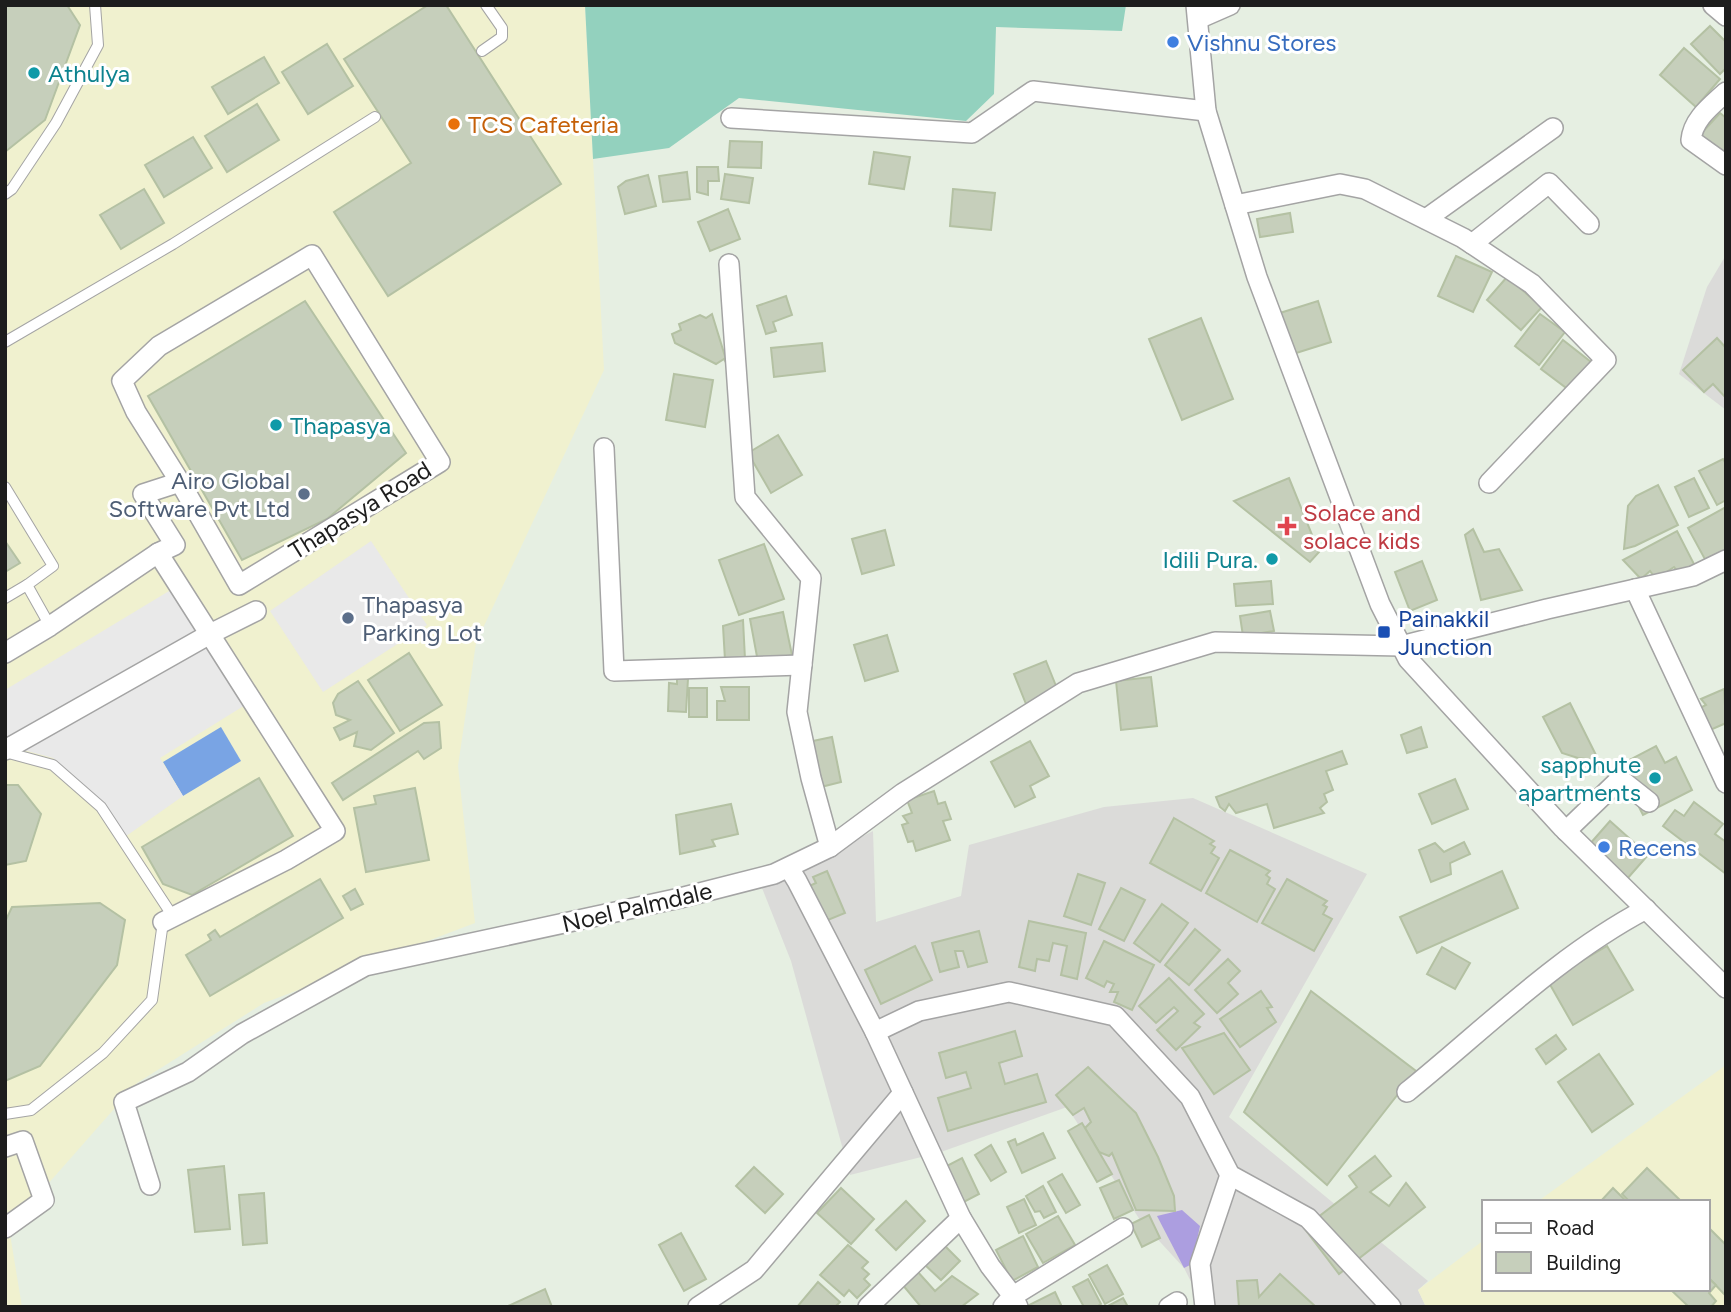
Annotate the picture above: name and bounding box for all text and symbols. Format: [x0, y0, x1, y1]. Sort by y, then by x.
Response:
place label: Vishnu Stores [1187, 28, 1337, 57]
marker: Vishnu Stores [1165, 34, 1181, 50]
place label: Athulya [48, 59, 130, 88]
marker: Athulya [26, 65, 42, 81]
place label: TCS Cafeteria [468, 110, 619, 139]
marker: TCS Cafeteria [446, 116, 462, 132]
place label: Thapasya [290, 411, 391, 440]
marker: Thapasya [268, 417, 284, 433]
street label: Thapasya Road [284, 455, 436, 565]
place label: Airo Global Software Pvt Ltd [109, 466, 290, 523]
marker: Airo Global Software Pvt Ltd [296, 486, 312, 502]
place label: Solace and solace kids [1303, 498, 1421, 555]
marker: Solace and solace kids [1277, 516, 1297, 536]
place label: Idili Pura. [1163, 545, 1258, 574]
marker: Idili Pura. [1264, 551, 1280, 567]
place label: Thapasya Parking Lot [362, 590, 482, 647]
place label: Painakkil Junction [1398, 604, 1492, 661]
marker: Thapasya Parking Lot [340, 610, 356, 626]
marker: Painakkil Junction [1376, 624, 1392, 640]
place label: sapphute apartments [1518, 750, 1641, 807]
marker: sapphute apartments [1647, 770, 1663, 786]
place label: Recens [1618, 833, 1697, 862]
marker: Recens [1596, 839, 1612, 855]
street label: Noel Palmdale [559, 876, 715, 938]
legend [1482, 1200, 1710, 1291]
text: Road [1546, 1215, 1594, 1240]
text: Building [1546, 1250, 1621, 1275]

